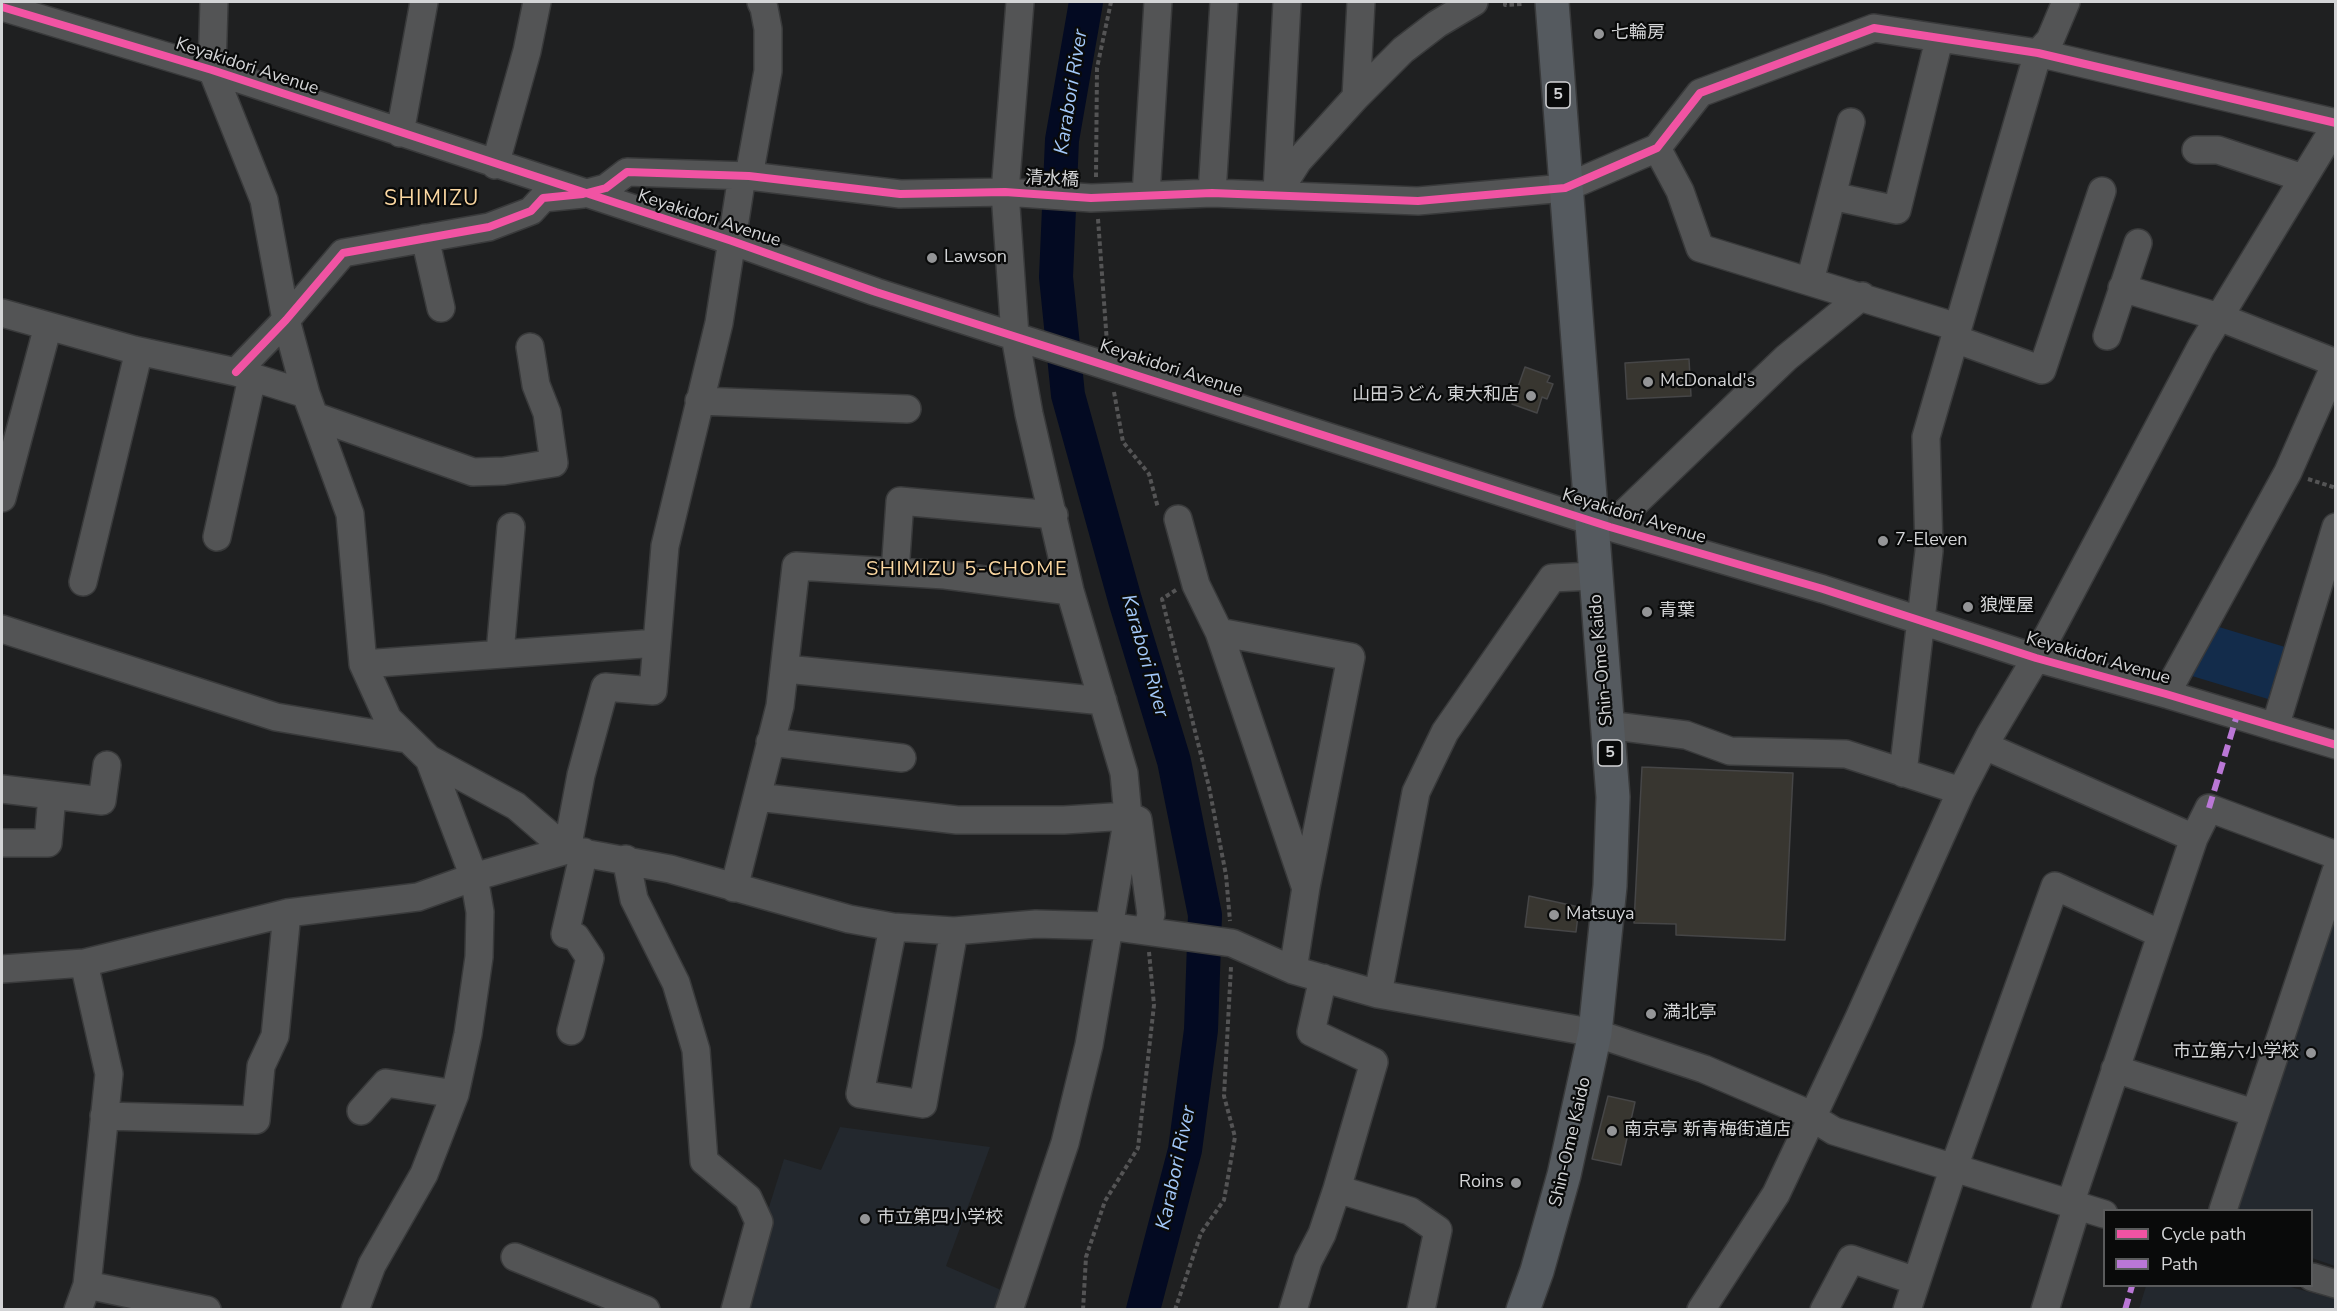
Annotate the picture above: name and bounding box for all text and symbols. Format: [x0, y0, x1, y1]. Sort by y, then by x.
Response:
place label: 七輪房 [1611, 23, 1665, 45]
marker: 七輪房 [1592, 27, 1606, 41]
water label: Karabori River [1050, 28, 1094, 156]
street label: Keyakidori Avenue [173, 34, 321, 100]
road number: 5 [1546, 82, 1570, 108]
street label: 清水橋 [1024, 168, 1080, 192]
street label: Keyakidori Avenue [635, 186, 783, 252]
district label: SHIMIZU [384, 187, 480, 213]
place label: Lawson [944, 247, 1007, 269]
marker: Lawson [925, 251, 939, 265]
street label: Keyakidori Avenue [1097, 336, 1245, 402]
place label: McDonald's [1660, 371, 1755, 393]
marker: McDonald's [1641, 375, 1655, 389]
place label: 山田うどん 東大和店 [1352, 385, 1519, 407]
marker: 山田うどん 東大和店 [1524, 389, 1538, 403]
street label: Keyakidori Avenue [1559, 485, 1709, 549]
place label: 7-Eleven [1895, 530, 1968, 552]
marker: 7-Eleven [1876, 534, 1890, 548]
district label: SHIMIZU 5-CHOME [866, 558, 1068, 582]
water label: Karabori River [1115, 592, 1173, 720]
street label: Shin-Ome Kaido [1585, 593, 1619, 727]
place label: 狼煙屋 [1980, 596, 2034, 618]
marker: 狼煙屋 [1961, 600, 1975, 614]
place label: 青葉 [1659, 601, 1695, 623]
marker: 青葉 [1640, 605, 1654, 619]
street label: Keyakidori Avenue [2023, 628, 2173, 690]
road number: 5 [1598, 740, 1622, 766]
place label: Matsuya [1566, 904, 1635, 926]
marker: Matsuya [1547, 908, 1561, 922]
place label: 満北亭 [1663, 1003, 1717, 1025]
marker: 満北亭 [1644, 1007, 1658, 1021]
place label: 市立第六小学校 [2173, 1042, 2299, 1064]
marker: 市立第六小学校 [2304, 1046, 2318, 1060]
street label: Shin-Ome Kaido [1546, 1075, 1596, 1209]
water label: Karabori River [1152, 1104, 1202, 1232]
place label: 南京亭 新青梅街道店 [1624, 1120, 1791, 1142]
marker: 南京亭 新青梅街道店 [1605, 1124, 1619, 1138]
place label: Roins [1459, 1172, 1504, 1194]
marker: Roins [1509, 1176, 1523, 1190]
place label: 市立第四小学校 [877, 1208, 1003, 1230]
legend [2103, 1209, 2313, 1287]
marker: 市立第四小学校 [858, 1212, 872, 1226]
text: Cycle path [2161, 1222, 2246, 1246]
text: Path [2161, 1252, 2198, 1276]

